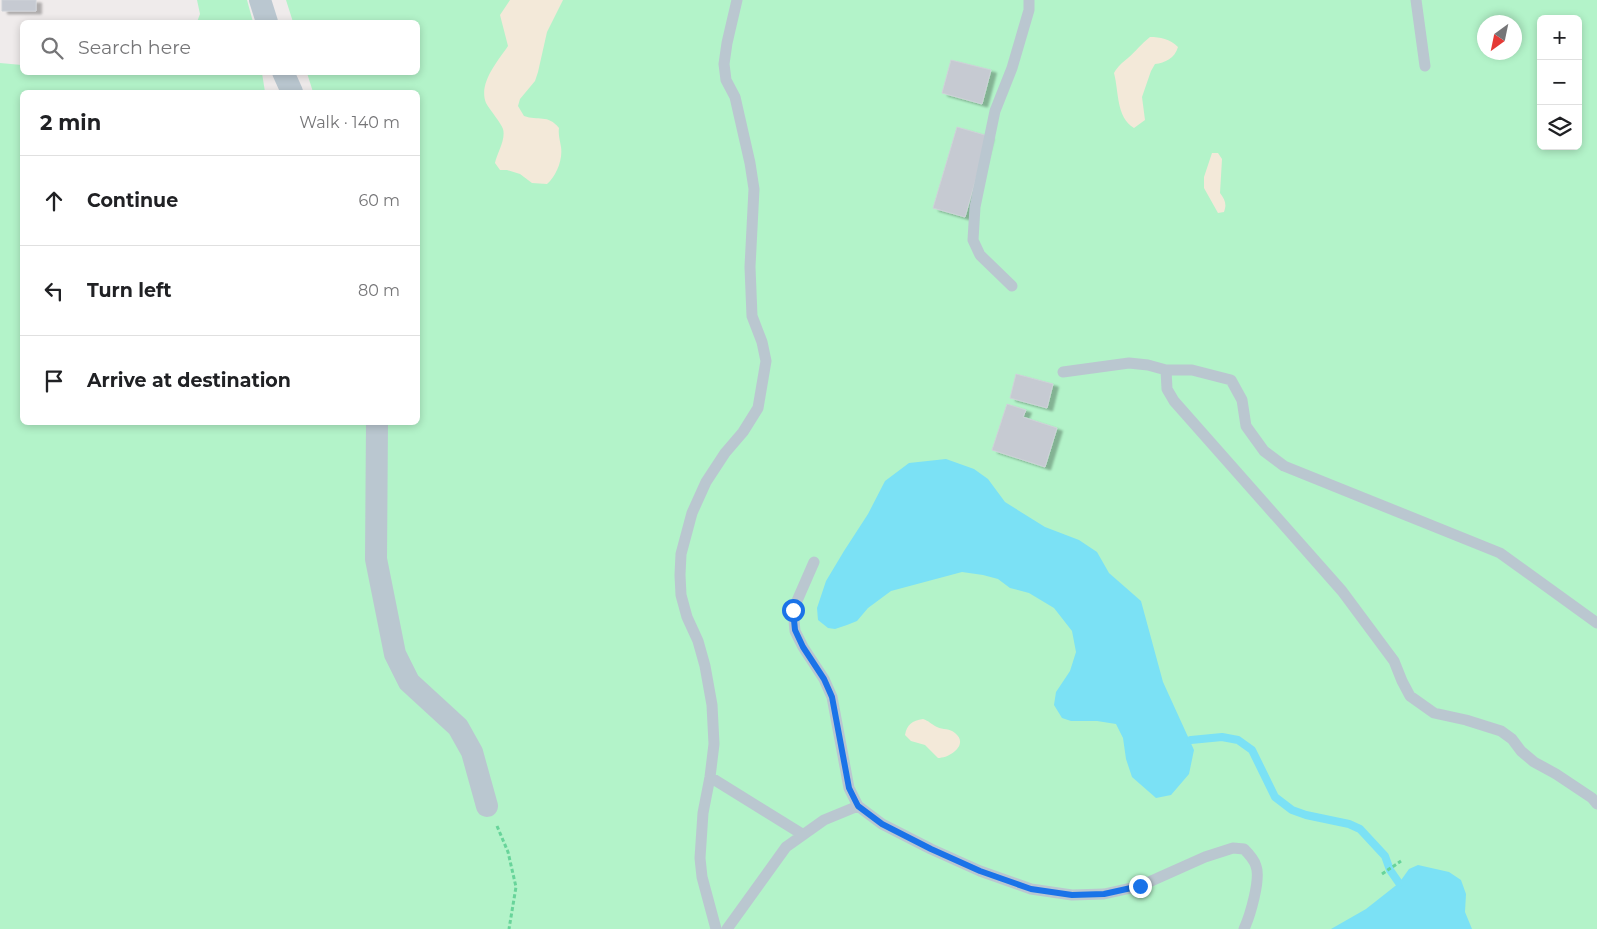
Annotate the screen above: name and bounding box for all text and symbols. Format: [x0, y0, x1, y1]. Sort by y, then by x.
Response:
north arrow [1477, 15, 1522, 60]
map controls [1537, 15, 1582, 150]
button: + [1537, 15, 1582, 60]
search box [20, 20, 420, 75]
icon: search [38, 34, 66, 62]
text: Search here [78, 36, 191, 59]
button: − [1537, 60, 1582, 105]
button: layers [1537, 105, 1582, 150]
text: 2 min [40, 110, 101, 135]
text: Walk · 140 m [299, 113, 400, 132]
icon: ahead [40, 187, 68, 215]
text: Continue [87, 189, 178, 212]
text: 60 m [358, 191, 400, 210]
icon: left [40, 277, 68, 305]
text: Turn left [87, 279, 172, 302]
text: 80 m [358, 281, 400, 300]
icon: arrive [40, 367, 68, 395]
text: Arrive at destination [87, 369, 291, 392]
route start [782, 599, 805, 622]
route end [1129, 875, 1152, 898]

